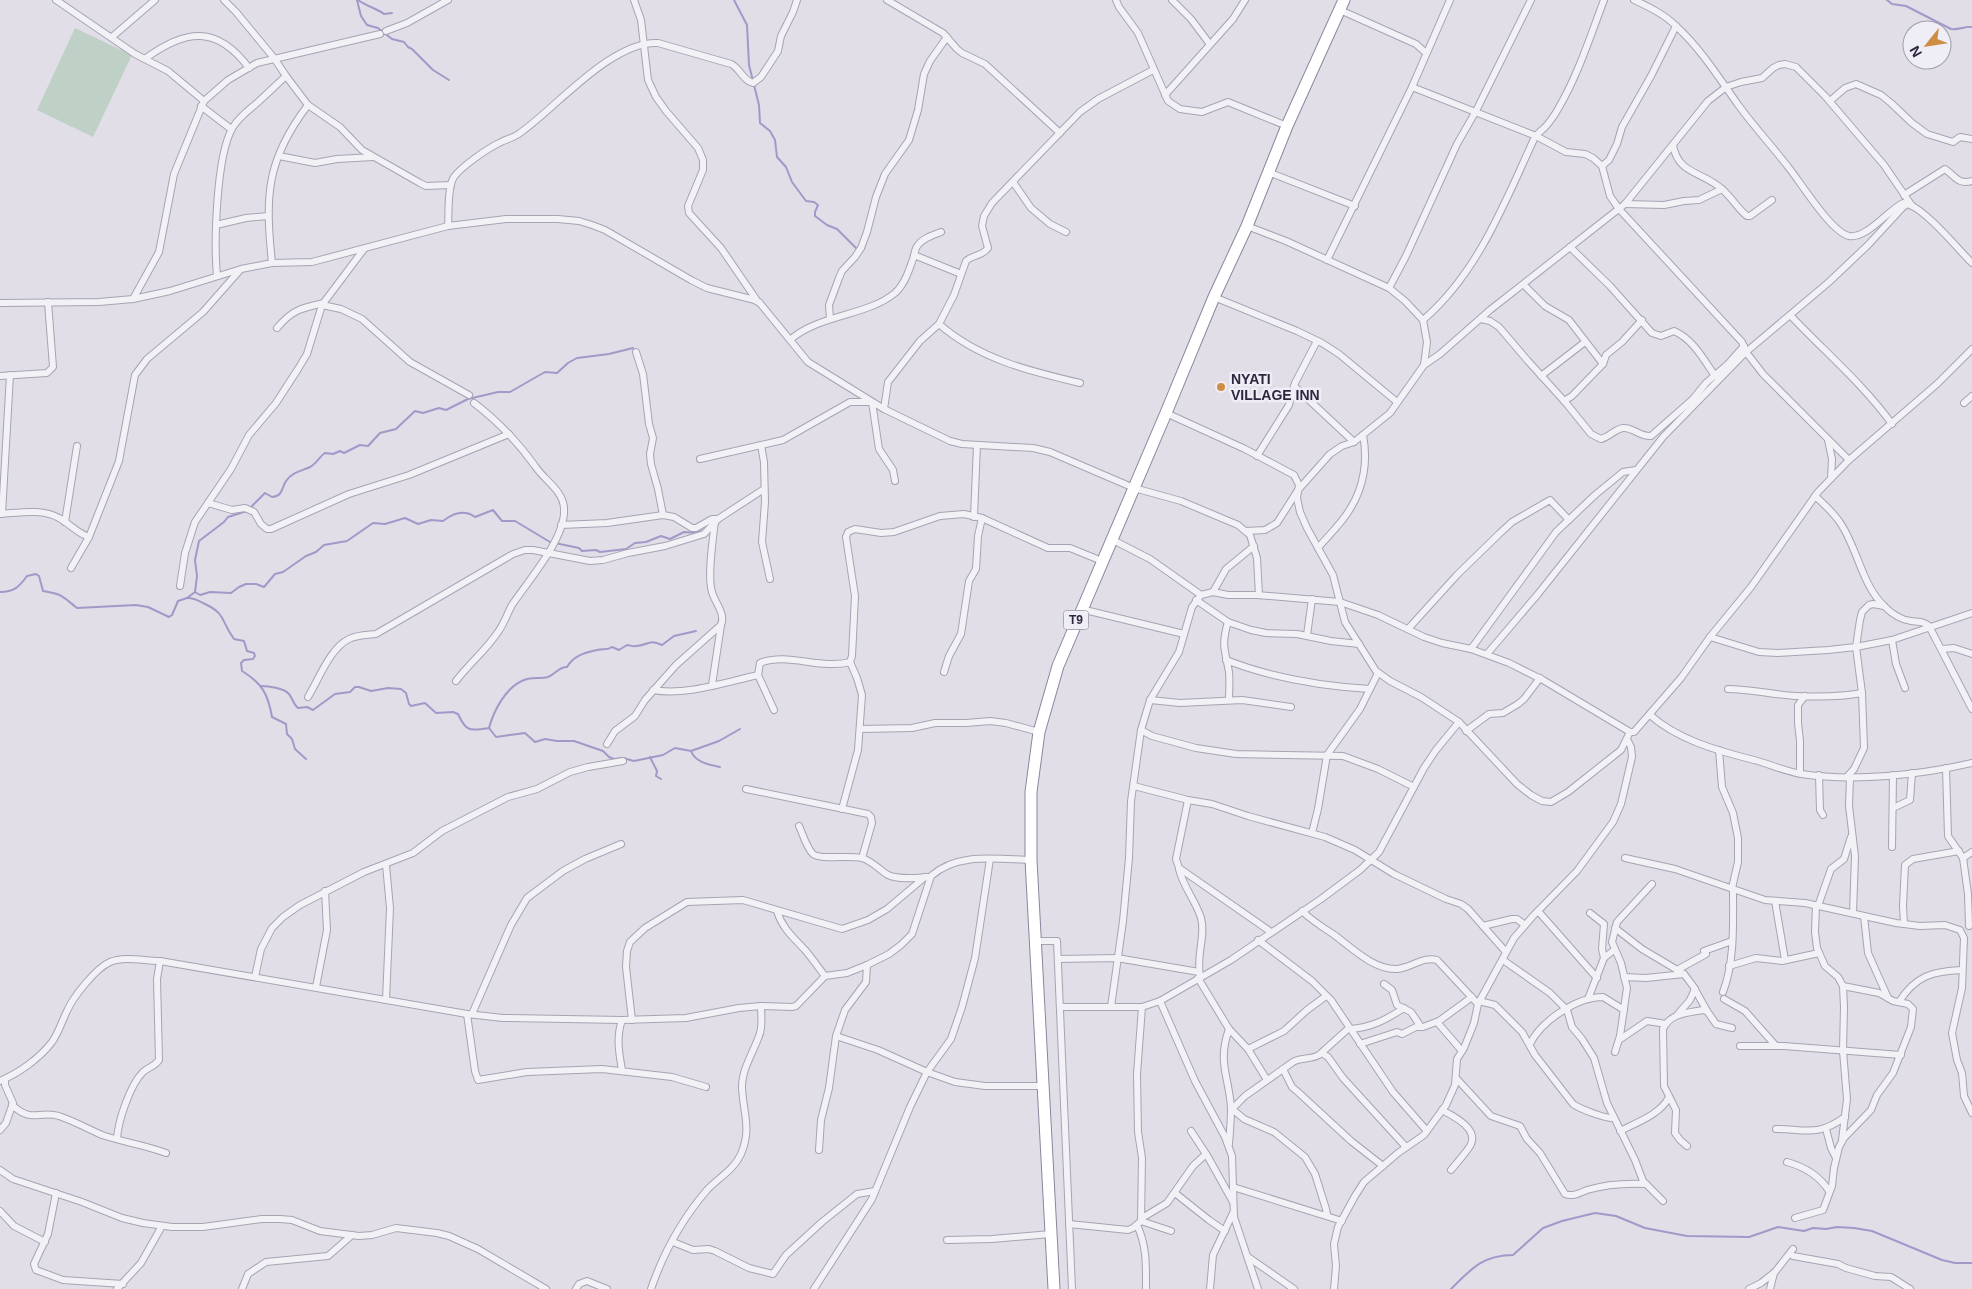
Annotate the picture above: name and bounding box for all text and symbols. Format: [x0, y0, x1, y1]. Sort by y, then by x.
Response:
north arrow [1902, 20, 1952, 70]
text: N [1906, 43, 1925, 60]
place label: NYATI VILLAGE INN [1231, 371, 1320, 403]
marker: NYATI VILLAGE INN [1215, 381, 1227, 393]
road number: T9 [1064, 610, 1088, 630]

